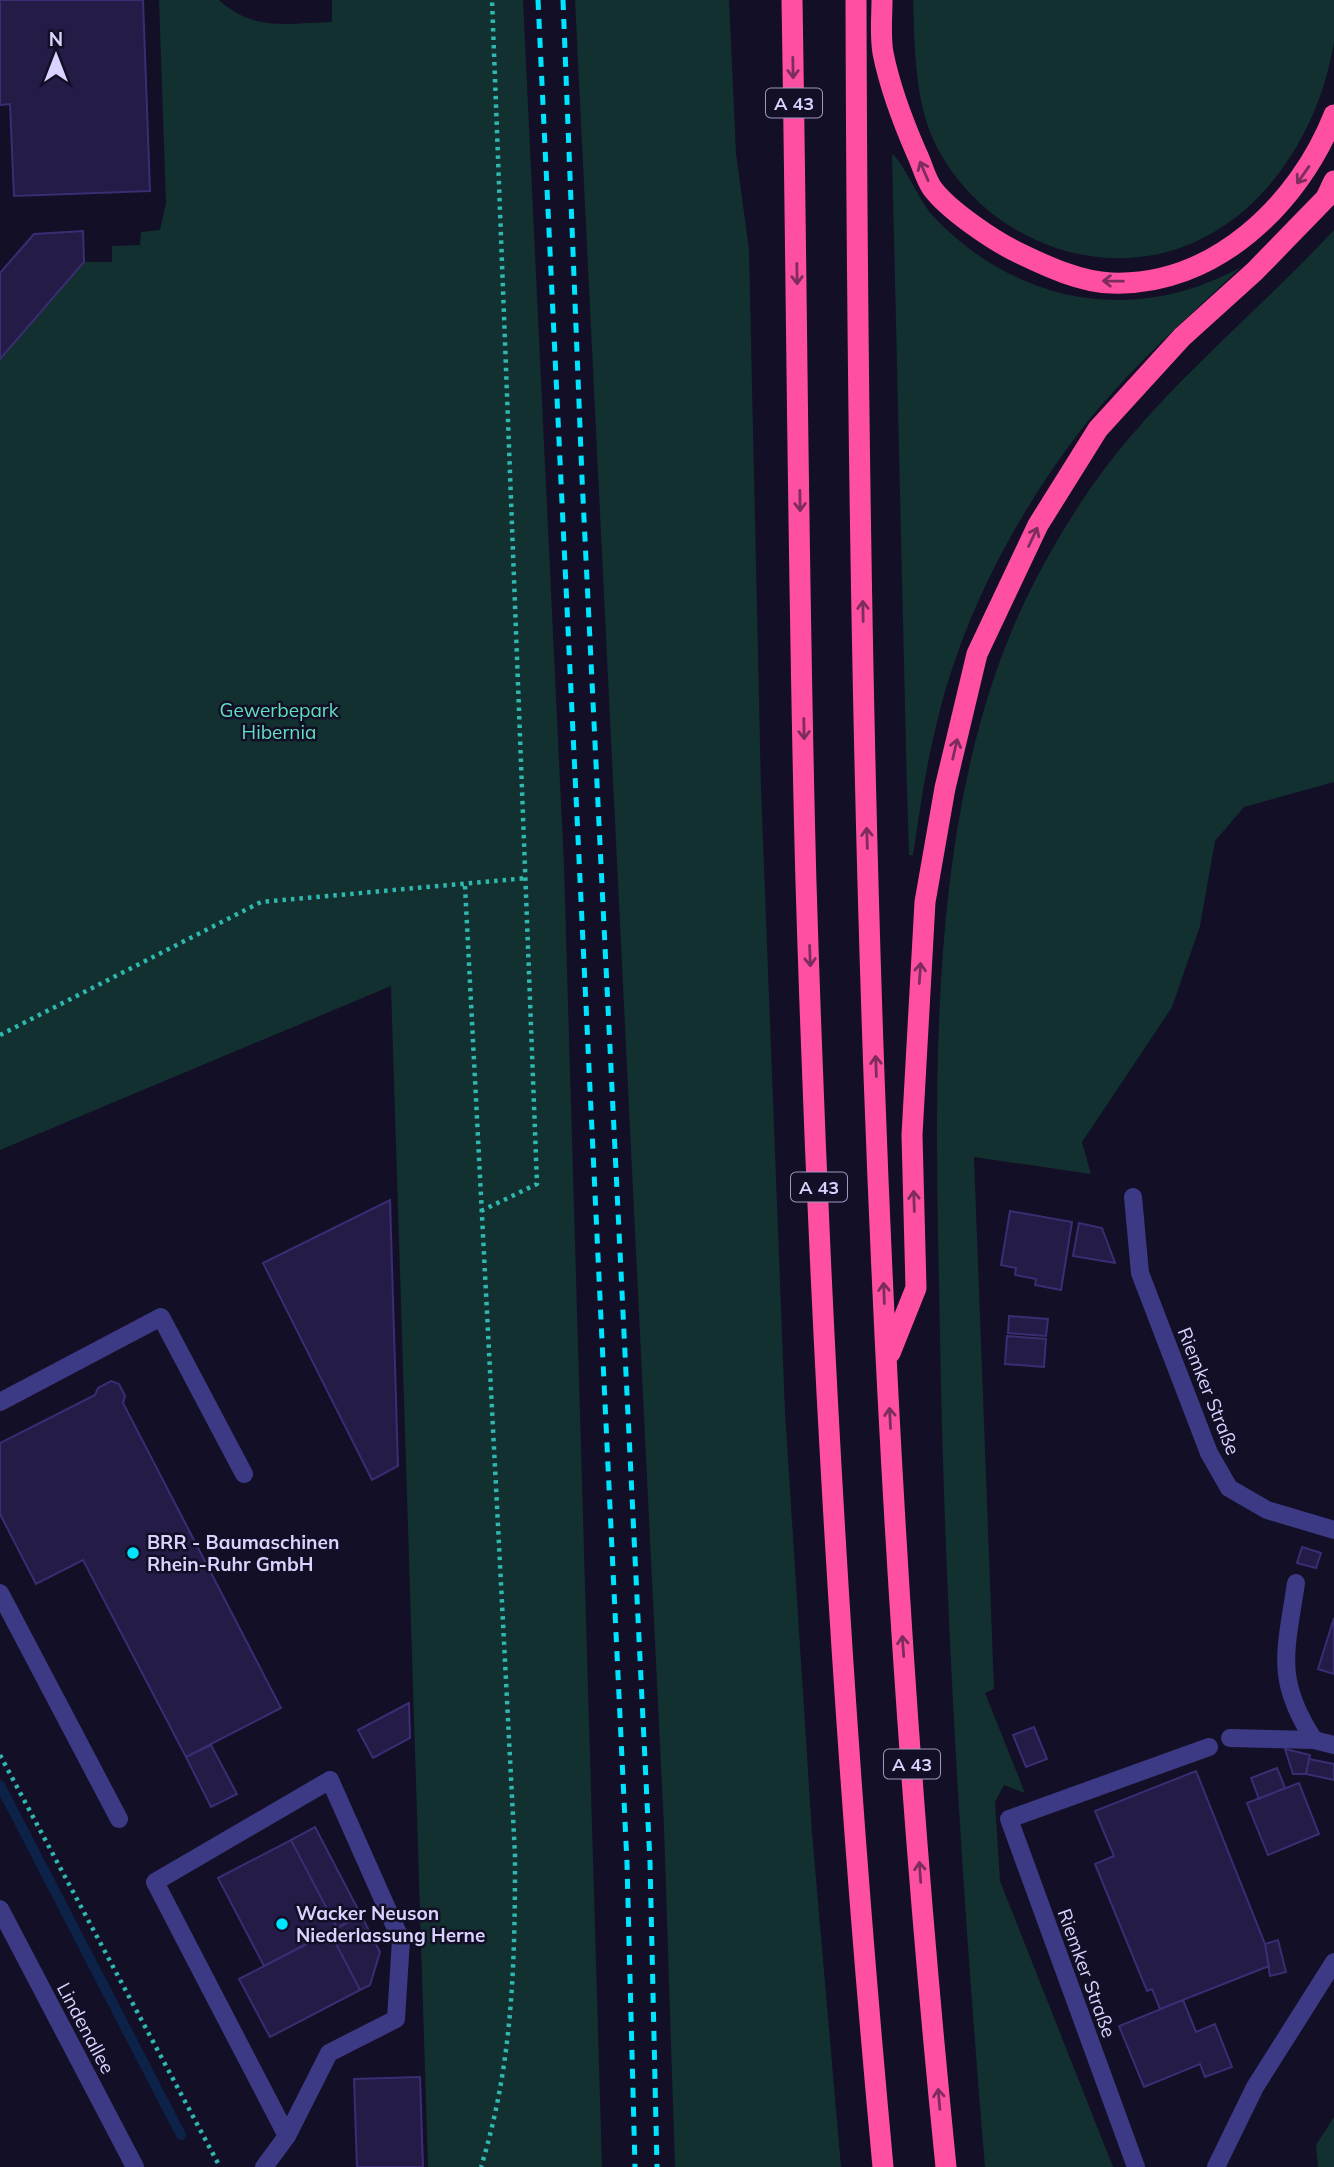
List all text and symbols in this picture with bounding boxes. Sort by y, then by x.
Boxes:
north arrow [21,21,91,91]
text: N [49,27,63,51]
one-way arrow [787,56,800,79]
road number: A 43 [766,88,822,118]
one-way arrow [917,160,930,182]
one-way arrow [1295,165,1310,184]
one-way arrow [790,262,804,285]
one-way arrow [1102,274,1125,288]
one-way arrow [794,490,807,513]
one-way arrow [1027,526,1040,547]
one-way arrow [857,600,870,623]
park label: Gewerbepark Hibernia [220,698,339,744]
one-way arrow [797,717,811,740]
one-way arrow [948,738,962,761]
one-way arrow [861,827,874,850]
one-way arrow [803,945,816,968]
one-way arrow [914,963,927,985]
one-way arrow [869,1054,882,1077]
road number: A 43 [791,1172,847,1202]
one-way arrow [907,1189,920,1212]
one-way arrow [878,1282,891,1305]
street label: Riemker Straße [1173,1324,1245,1458]
one-way arrow [883,1407,896,1430]
place label: BRR - Baumaschinen Rhein-Ruhr GmbH [147,1530,339,1576]
marker: BRR - Baumaschinen Rhein-Ruhr GmbH [125,1545,141,1561]
one-way arrow [896,1635,909,1657]
road number: A 43 [884,1750,940,1778]
one-way arrow [913,1862,926,1884]
place label: Wacker Neuson Niederlassung Herne [296,1901,485,1947]
street label: Riemker Straße [1053,1905,1121,2041]
marker: Wacker Neuson Niederlassung Herne [274,1916,290,1932]
street label: Lindenallee [52,1978,120,2078]
one-way arrow [932,2088,945,2111]

